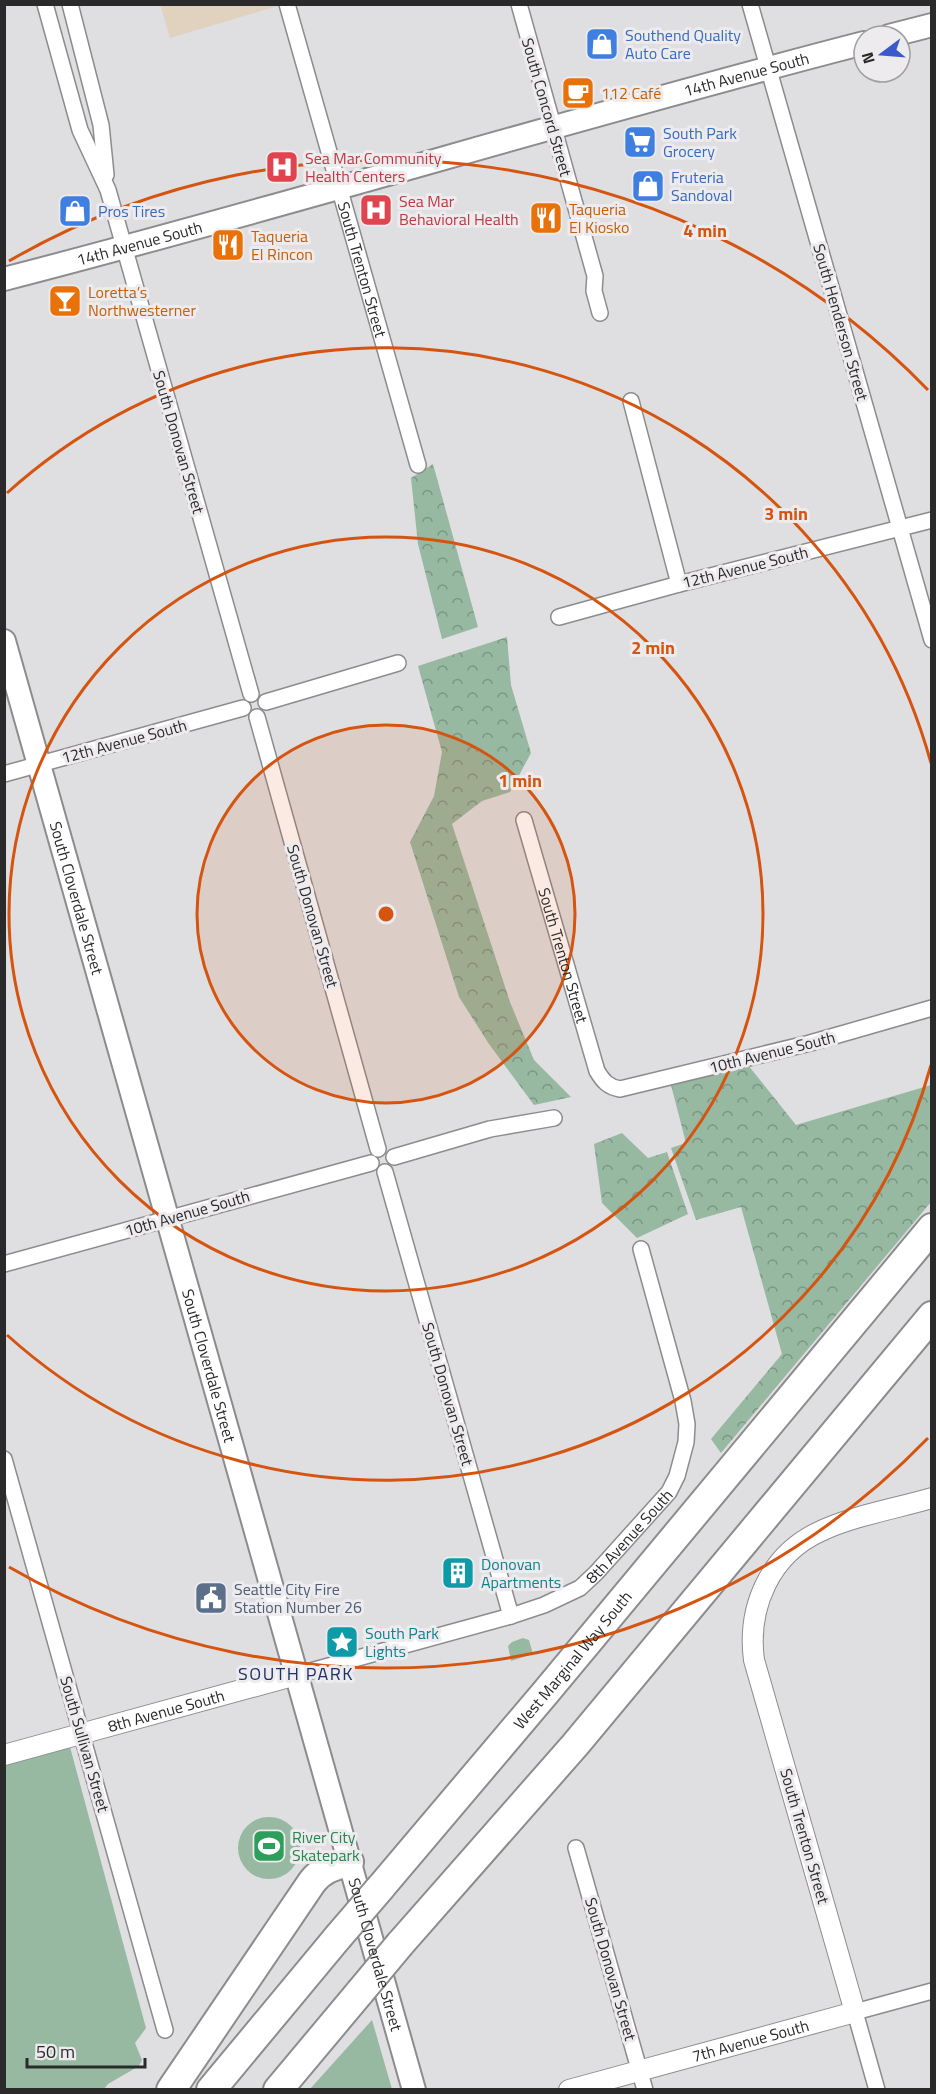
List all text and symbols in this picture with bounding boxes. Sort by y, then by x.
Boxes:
place label: Southend Quality Auto Care [625,23,741,65]
north arrow [852,24,912,84]
shop icon: Southend Quality Auto Care [584,26,620,62]
street label: South Concord Street [516,35,578,179]
street label: 14th Avenue South [681,46,812,103]
text: N [855,49,881,67]
cafe icon: 112 Café [560,75,596,111]
place label: 112 Café [601,81,661,105]
place label: South Park Grocery [663,121,737,163]
supermarket icon: South Park Grocery [622,124,658,160]
place label: Sea Mar Community Health Centers [305,146,442,188]
hospital icon: Sea Mar Community Health Centers [264,149,300,185]
place label: Fruteria Sandoval [671,165,732,207]
shop icon: Fruteria Sandoval [630,168,666,204]
place label: Sea Mar Behavioral Health [399,189,519,231]
hospital icon: Sea Mar Behavioral Health [358,192,394,228]
shop icon: Pros Tires [57,193,93,229]
place label: Taqueria El Kiosko [569,197,629,239]
place label: Pros Tires [98,199,165,223]
street label: South Trenton Street [332,199,393,340]
restaurant icon: Taqueria El Kiosko [528,200,564,236]
street label: 14th Avenue South [74,215,205,272]
text: 4 min [683,217,727,244]
place label: Taqueria El Rincon [251,224,313,266]
restaurant icon: Taqueria El Rincon [210,227,246,263]
street label: South Henderson Street [807,241,875,404]
place label: Loretta’s Northwesterner [88,280,196,322]
bar icon: Loretta’s Northwesterner [47,283,83,319]
street label: South Donovan Street [147,368,211,517]
text: 3 min [764,500,808,527]
street label: 12th Avenue South [679,540,811,594]
text: 2 min [631,634,675,661]
street label: 12th Avenue South [59,713,189,769]
text: 1 min [498,767,542,794]
street label: South Cloverdale Street [44,819,110,978]
street label: South Donovan Street [281,842,345,991]
street label: South Trenton Street [532,885,595,1026]
centre of rings [376,904,396,924]
street label: 10th Avenue South [706,1025,838,1079]
street label: 10th Avenue South [122,1184,252,1242]
street label: South Cloverdale Street [176,1286,242,1445]
street label: South Donovan Street [416,1320,480,1469]
street label: 8th Avenue South [580,1484,678,1589]
place label: Donovan Apartments [481,1552,561,1594]
building icon: Donovan Apartments [440,1555,476,1591]
place label: Seattle City Fire Station Number 26 [234,1577,362,1619]
public building icon: Seattle City Fire Station Number 26 [193,1580,229,1616]
street label: West Marginal Way South [507,1585,637,1734]
place label: South Park Lights [365,1621,439,1663]
place icon: South Park Lights [324,1624,360,1660]
district label: SOUTH PARK [238,1660,354,1687]
street label: South Sullivan Street [54,1673,116,1815]
street label: 8th Avenue South [105,1683,227,1738]
street label: South Trenton Street [774,1765,836,1907]
place label: River City Skatepark [292,1825,360,1867]
sports icon: River City Skatepark [251,1828,287,1864]
street label: South Cloverdale Street [343,1875,409,2034]
street label: South Donovan Street [579,1895,643,2044]
street label: 7th Avenue South [689,2013,812,2068]
scale bar [27,2031,146,2069]
text: 50 m [36,2038,75,2065]

